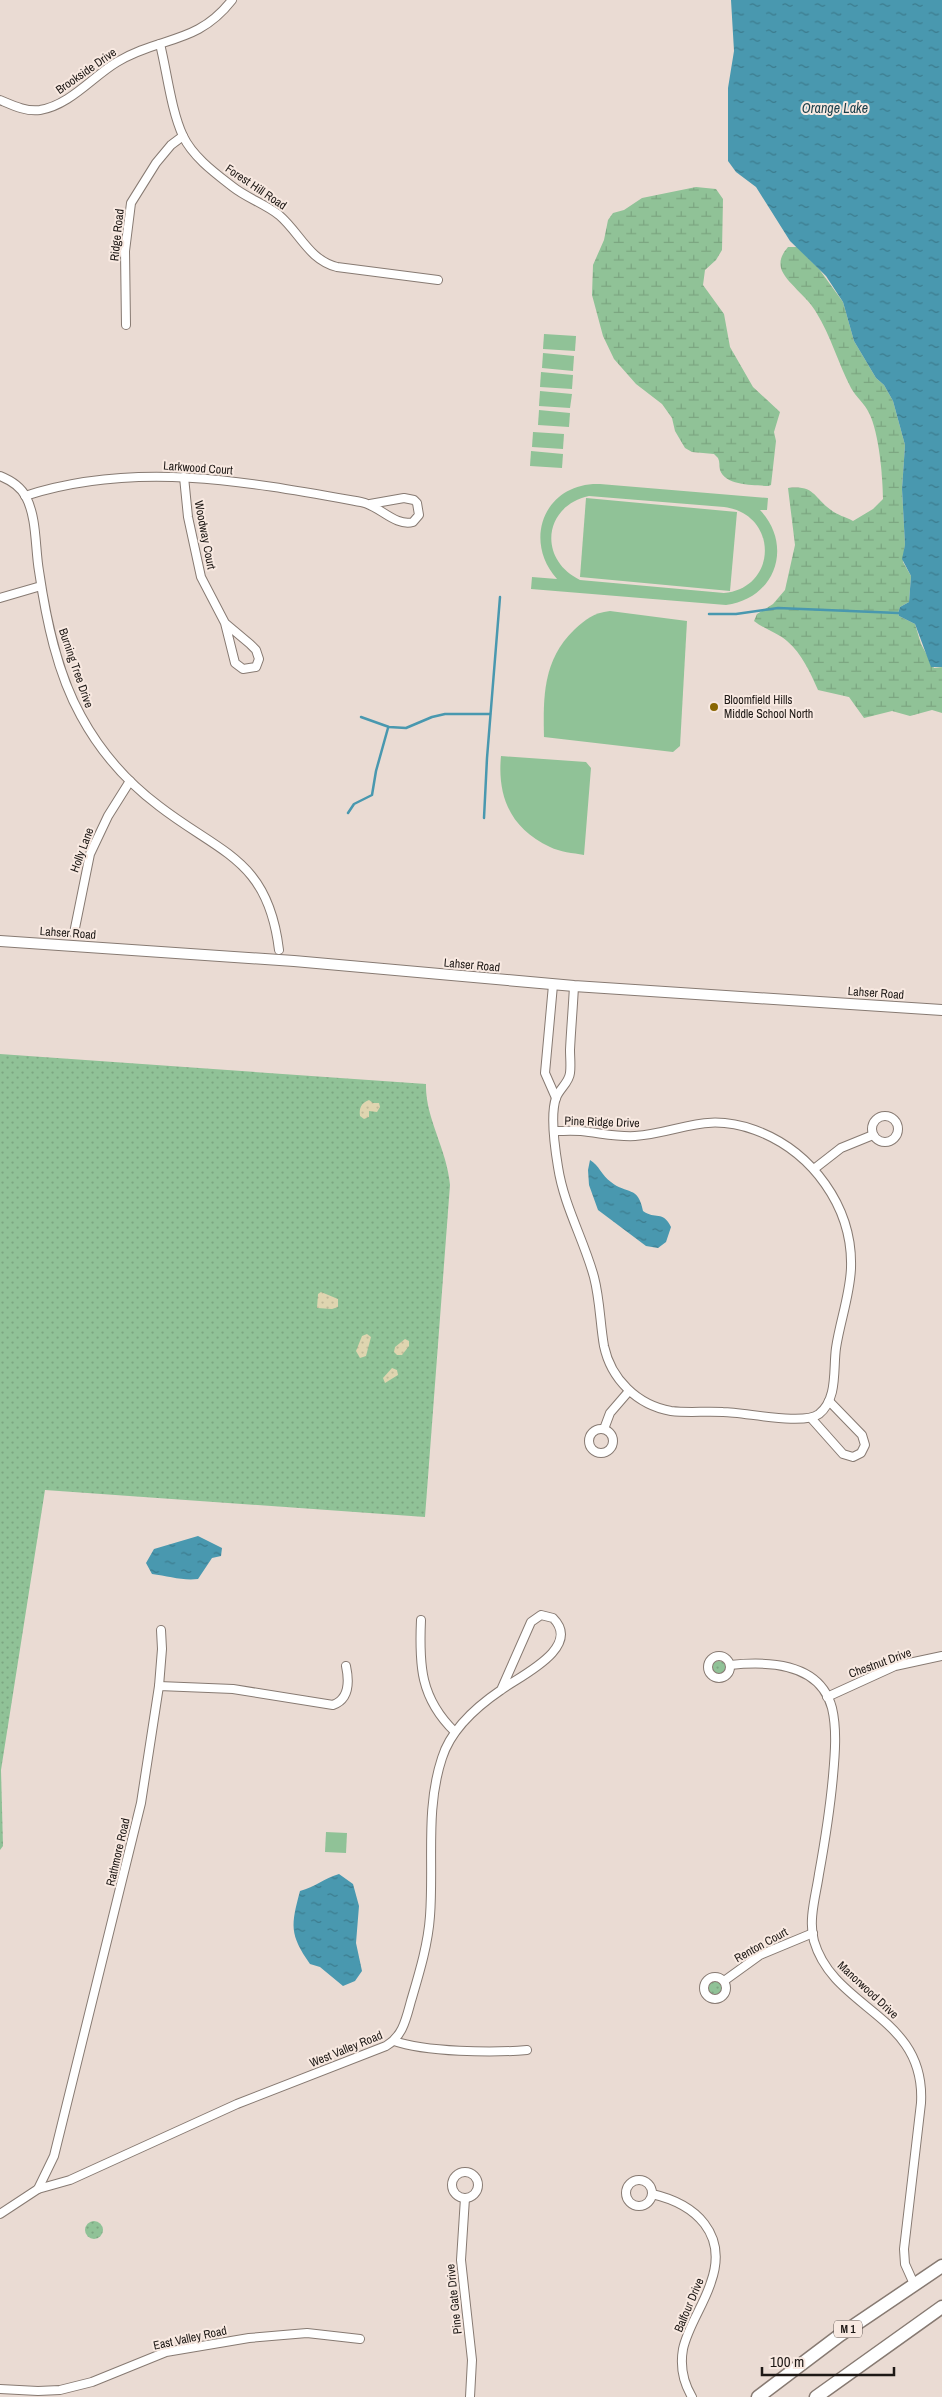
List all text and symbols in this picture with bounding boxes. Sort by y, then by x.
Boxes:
street label: Brookside Drive [53,44,119,98]
water label: Orange Lake [802,99,868,117]
street label: Forest Hill Road [222,161,290,213]
street label: Ridge Road [106,208,128,262]
street label: Larkwood Court [163,458,233,478]
street label: Woodway Court [190,499,220,571]
street label: Burning Tree Drive [55,626,97,710]
place label: Bloomfield Hills Middle School North [724,692,813,722]
marker: Bloomfield Hills Middle School North [708,701,720,713]
street label: Holly Lane [67,825,97,875]
street label: Lahser Road [39,923,97,943]
street label: Lahser Road [443,955,501,975]
street label: Lahser Road [847,983,905,1003]
street label: Pine Ridge Drive [564,1113,640,1131]
street label: Chestnut Drive [846,1644,914,1682]
street label: Rathmore Road [102,1816,134,1888]
street label: Renton Court [732,1924,791,1966]
street label: Manorwood Drive [834,1958,902,2022]
street label: West Valley Road [307,2027,385,2071]
street label: Pine Gate Drive [442,2263,466,2335]
street label: Balfour Drive [670,2275,708,2335]
road number: M 1 [834,2320,862,2338]
street label: East Valley Road [152,2322,228,2354]
scale bar [762,2344,894,2376]
text: 100 m [770,2351,804,2372]

